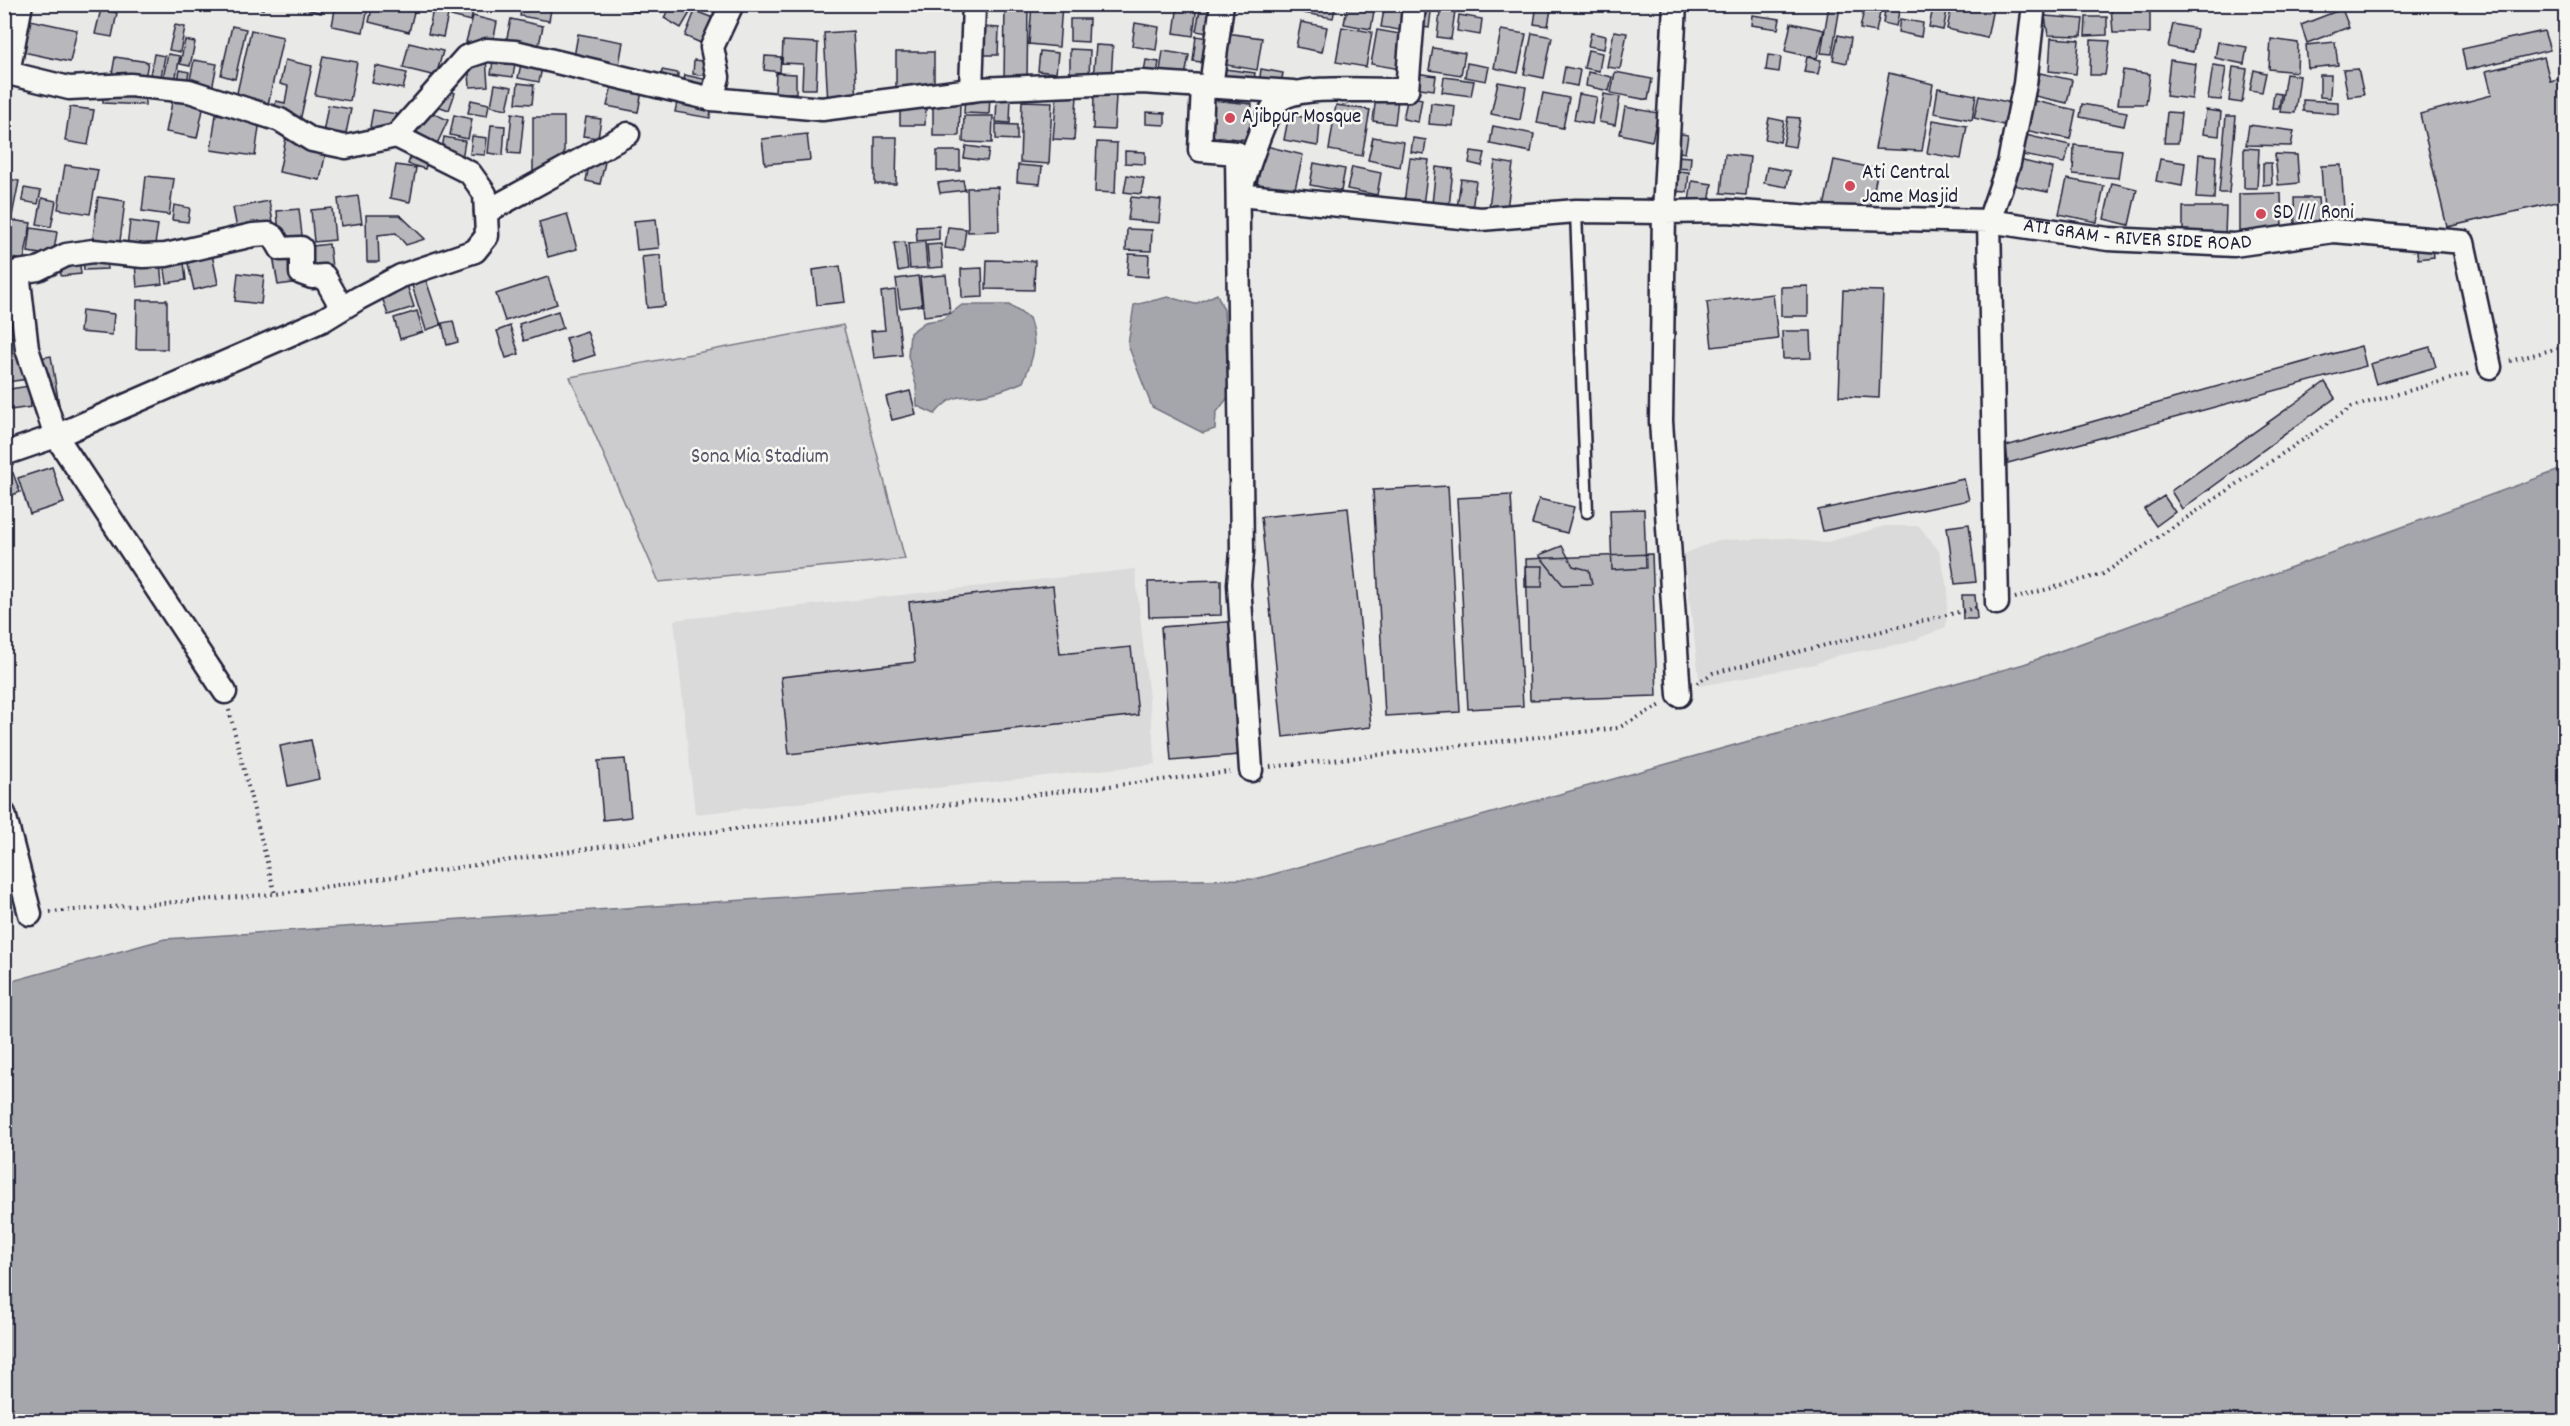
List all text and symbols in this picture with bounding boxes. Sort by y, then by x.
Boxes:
place label: Ajibpur Mosque [1242,103,1361,133]
marker: Ajibpur Mosque [1223,111,1237,125]
place label: Ati Central Jame Masjid [1862,159,1958,213]
marker: Ati Central Jame Masjid [1843,179,1857,193]
place label: SD /// Roni [2273,199,2354,229]
marker: SD /// Roni [2254,207,2268,221]
street label: ATI GRAM - RIVER SIDE ROAD [2021,211,2254,260]
park label: Sona Mia Stadium [691,443,829,473]

